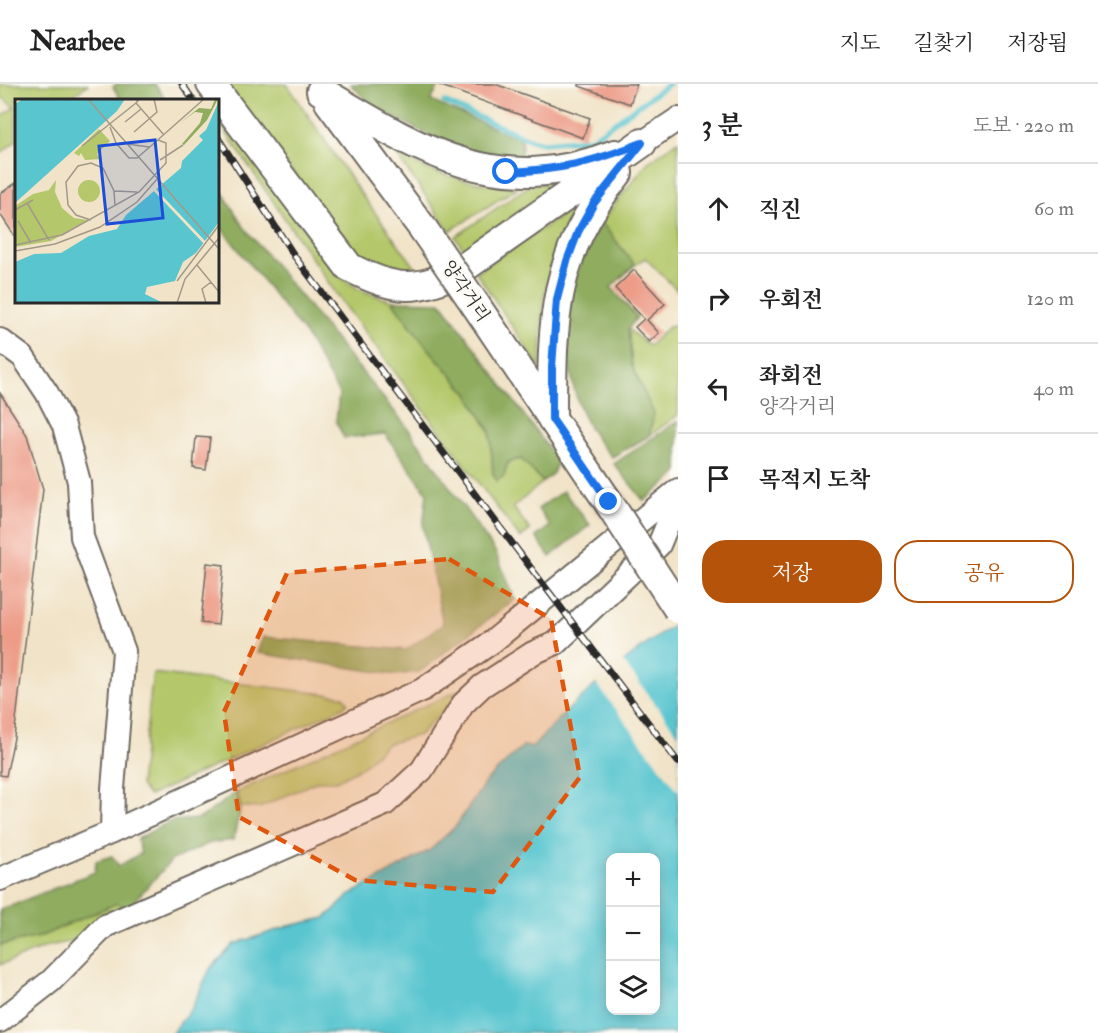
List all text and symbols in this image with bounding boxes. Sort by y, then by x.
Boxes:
text: Nearbee [30,24,125,59]
text: 지도 [840,30,880,57]
text: 길찾기 [913,30,974,57]
text: 저장됨 [1007,30,1068,57]
inset map [15,99,219,303]
text: 3 분 [702,110,743,142]
text: 도보 · 220 m [973,113,1074,138]
route start [492,158,518,184]
icon: ahead [702,192,735,225]
text: 직진 [759,196,802,224]
text: 60 m [1034,196,1074,221]
street label: 양각거리 [437,256,495,327]
icon: right [702,282,735,315]
text: 우회전 [759,286,823,314]
text: 120 m [1027,286,1074,311]
text: 좌회전 [759,362,823,390]
icon: left [702,372,735,405]
text: 40 m [1033,376,1074,401]
text: 양각거리 [759,394,836,419]
icon: arrive [702,462,735,495]
text: 목적지 도착 [759,466,870,494]
route end [595,488,621,514]
button: 저장 [702,540,882,603]
button: 공유 [894,540,1074,603]
map controls [606,853,660,1015]
button: + [606,853,660,907]
button: − [606,907,660,961]
button: layers [606,961,660,1015]

